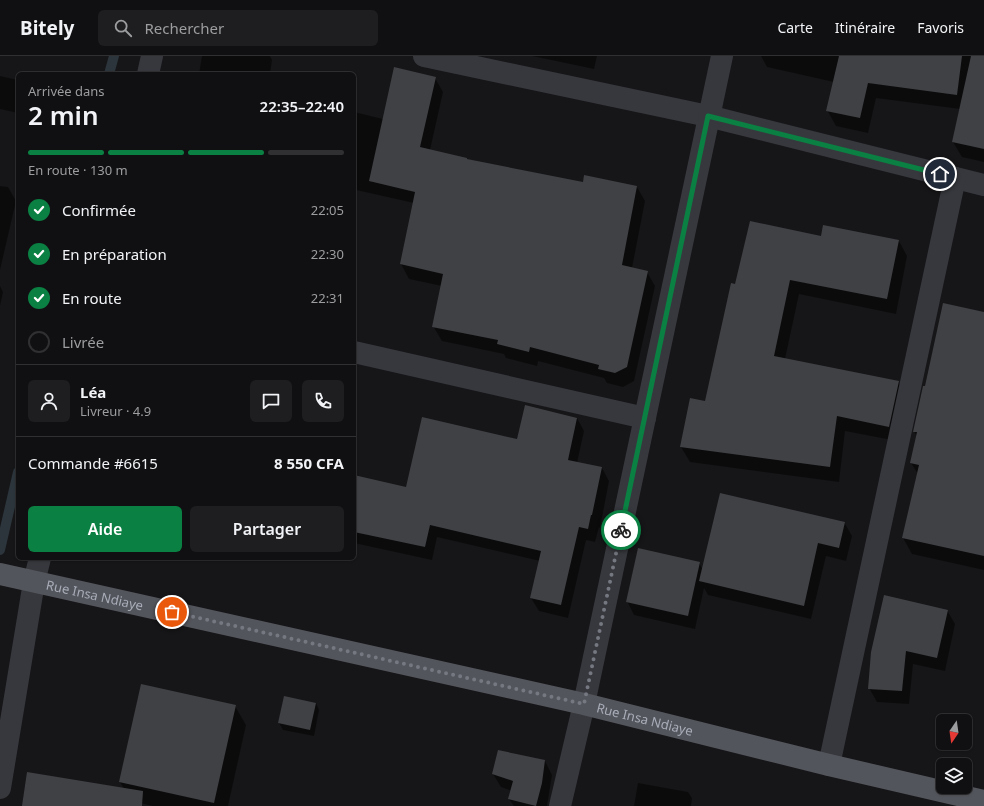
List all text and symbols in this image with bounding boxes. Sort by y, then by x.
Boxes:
search box [98,10,378,46]
text: Bitely [20,15,74,41]
icon: search [112,17,134,39]
text: Rechercher [144,18,224,38]
text: Carte [777,18,813,37]
text: Itinéraire [835,18,895,37]
text: Favoris [917,18,964,37]
text: Arrivée dans [28,82,105,100]
text: 22:35–22:40 [260,96,344,116]
text: 2 min [28,97,99,133]
pin [923,157,957,191]
text: En route · 130 m [28,161,128,179]
icon: home [929,163,951,185]
icon: check [28,199,50,221]
text: Confirmée [62,200,136,220]
text: 22:05 [311,201,344,219]
icon: check [28,243,50,265]
text: En préparation [62,244,167,264]
text: 22:30 [311,245,344,263]
icon: check [28,287,50,309]
text: En route [62,288,122,308]
text: 22:31 [311,289,344,307]
text: Livrée [62,332,104,352]
button: person [28,380,70,422]
button: chat [250,380,292,422]
button: phone [302,380,344,422]
text: Léa [80,382,106,402]
text: Livreur · 4.9 [80,402,151,420]
text: Commande #6615 [28,453,158,473]
text: 8 550 CFA [274,453,344,473]
button: Aide [28,506,182,552]
button: Partager [190,506,344,552]
courier [601,510,641,550]
icon: bike [610,519,632,541]
street label: Rue Insa Ndiaye [45,576,145,615]
pin [155,595,189,629]
icon: bag [161,601,183,623]
street label: Rue Insa Ndiaye [595,698,695,740]
north arrow [936,714,972,750]
map controls [936,714,972,794]
button: layers [936,758,972,794]

